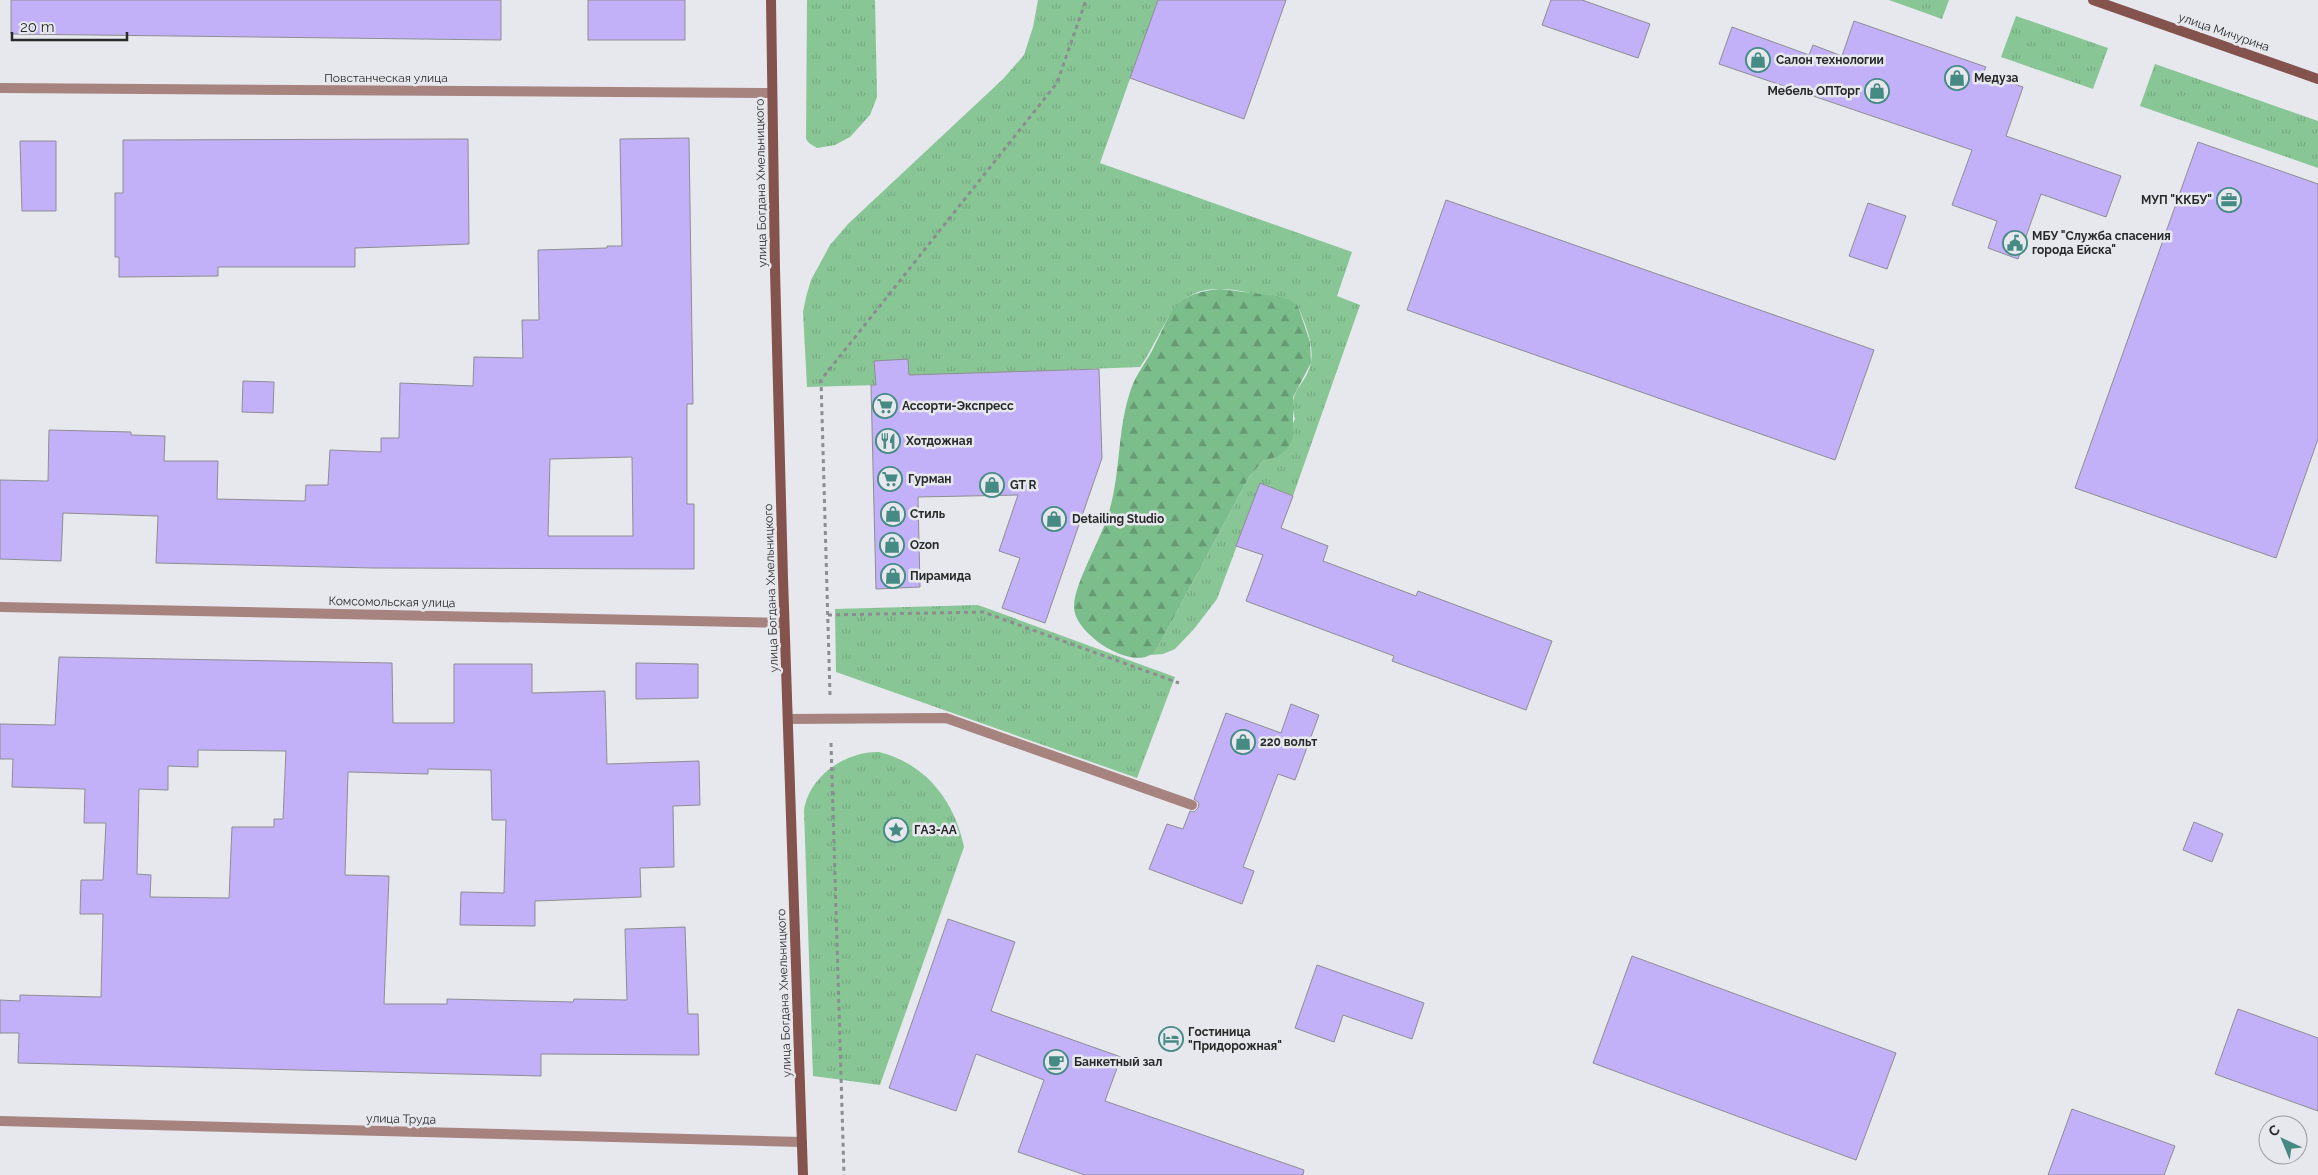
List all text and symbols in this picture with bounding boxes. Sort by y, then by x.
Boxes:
scale bar [12,10,128,42]
street label: улица Мичурина [2177,10,2271,54]
text: 20 m [20,18,55,36]
shop icon: Салон технологии [1745,47,1771,73]
place label: Салон технологии [1776,53,1884,67]
shop icon: Медуза [1944,65,1970,91]
street label: Повстанческая улица [324,71,448,85]
place label: Медуза [1974,71,2019,85]
shop icon: Мебель ОПТорг [1864,78,1890,104]
place label: Мебель ОПТорг [1767,84,1860,98]
street label: улица Богдана Хмельницкого [753,99,769,267]
office icon: МУП "ККБУ" [2216,187,2242,213]
place label: МУП "ККБУ" [2141,193,2212,207]
place label: МБУ "Служба спасения города Ейска" [2032,229,2171,257]
public building icon: МБУ "Служба спасения города Ейска" [2002,230,2028,256]
supermarket icon: Ассорти-Экспресс [872,393,898,419]
place label: Ассорти-Экспресс [902,399,1014,413]
restaurant icon: Хотдожная [875,428,901,454]
place label: Хотдожная [905,434,972,448]
supermarket icon: Гурман [877,466,903,492]
place label: Гурман [908,472,952,486]
shop icon: GT R [979,472,1005,498]
place label: GT R [1010,478,1037,492]
shop icon: Стиль [880,501,906,527]
street label: улица Богдана Хмельницкого [761,503,781,673]
shop icon: Detailing Studio [1041,506,1067,532]
place label: Стиль [910,507,946,521]
place label: Detailing Studio [1072,512,1164,526]
shop icon: Ozon [879,532,905,558]
place label: Ozon [910,538,939,552]
shop icon: Пирамида [880,563,906,589]
place label: Пирамида [910,569,971,583]
street label: Комсомольская улица [328,594,456,610]
shop icon: 220 вольт [1230,729,1256,755]
place label: 220 вольт [1260,735,1317,749]
place icon: ГАЗ-АА [883,817,909,843]
place label: ГАЗ-АА [914,823,958,837]
street label: улица Богдана Хмельницкого [774,908,794,1078]
place label: Гостиница "Придорожная" [1188,1025,1282,1053]
hotel icon: Гостиница "Придорожная" [1158,1026,1184,1052]
cafe icon: Банкетный зал [1043,1049,1069,1075]
place label: Банкетный зал [1074,1055,1162,1069]
street label: улица Труда [366,1111,436,1127]
north arrow [2258,1115,2308,1165]
text: С [2265,1121,2283,1140]

